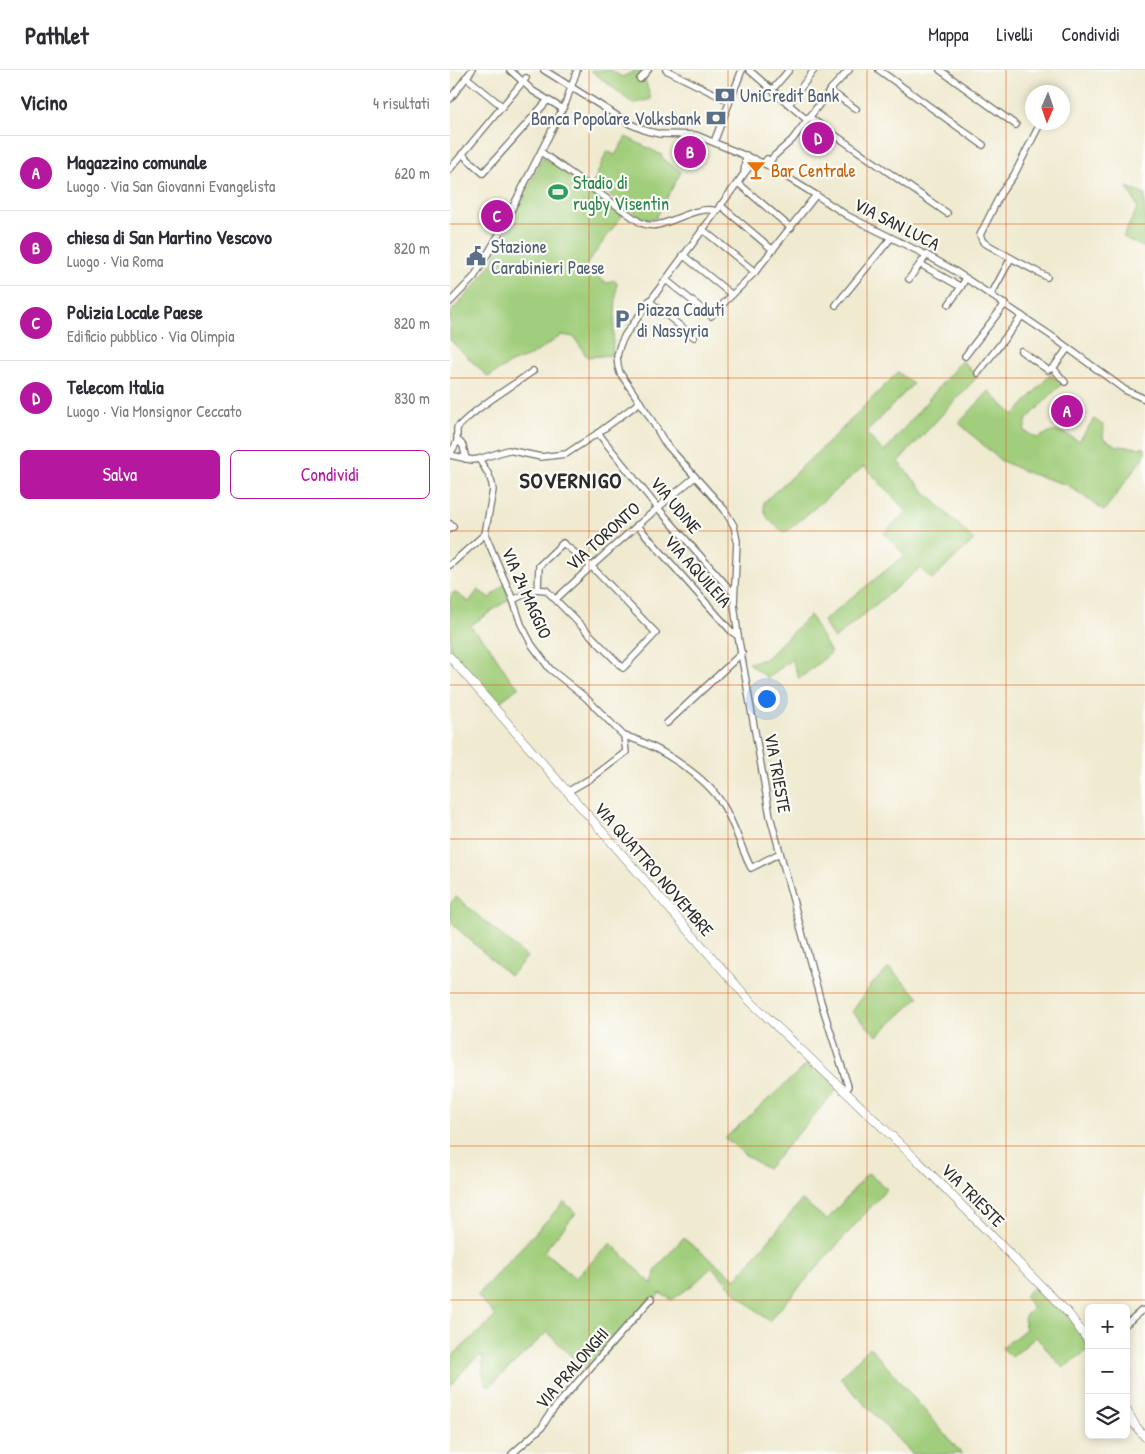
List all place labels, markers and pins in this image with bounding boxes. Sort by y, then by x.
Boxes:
place label: UniCredit Bank [740,83,840,108]
bank icon: UniCredit Bank [714,84,736,106]
place label: Banca Popolare Volksbank [531,106,702,131]
bank icon: Banca Popolare Volksbank [705,107,727,129]
pin: D [802,119,834,157]
pin: B [674,133,706,171]
place label: Bar Centrale [771,158,856,183]
bar icon: Bar Centrale [745,159,767,181]
place label: Stadio di rugby Visentin [573,170,669,216]
sports icon: Stadio di rugby Visentin [547,181,569,203]
pin: C [481,197,513,235]
place label: Stazione Carabinieri Paese [491,234,605,280]
public building icon: Stazione Carabinieri Paese [465,245,487,267]
place label: Piazza Caduti di Nassyria [637,297,725,343]
parking icon: Piazza Caduti di Nassyria [611,308,633,330]
pin: A [1051,392,1083,430]

